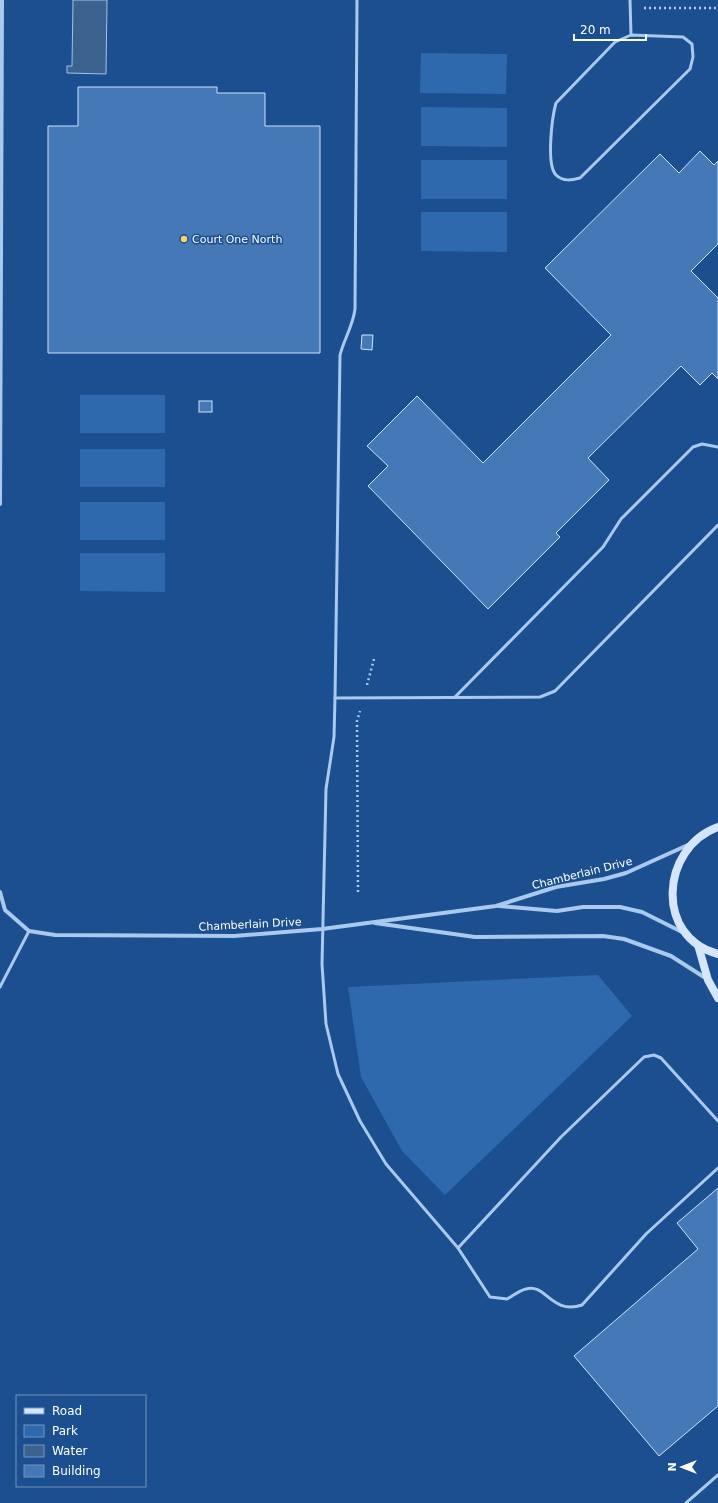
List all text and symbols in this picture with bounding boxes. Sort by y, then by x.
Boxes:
scale bar [574,16,646,42]
text: 20 m [580,23,611,37]
place label: Court One North [192,233,282,246]
marker: Court One North [179,234,189,244]
street label: Chamberlain Drive [531,855,634,892]
street label: Chamberlain Drive [198,915,302,934]
legend [16,1395,146,1487]
text: Road [52,1404,82,1418]
text: Park [52,1424,78,1438]
text: Water [52,1444,88,1458]
north arrow [662,1447,702,1487]
text: N [666,1462,679,1472]
text: Building [52,1464,101,1478]

